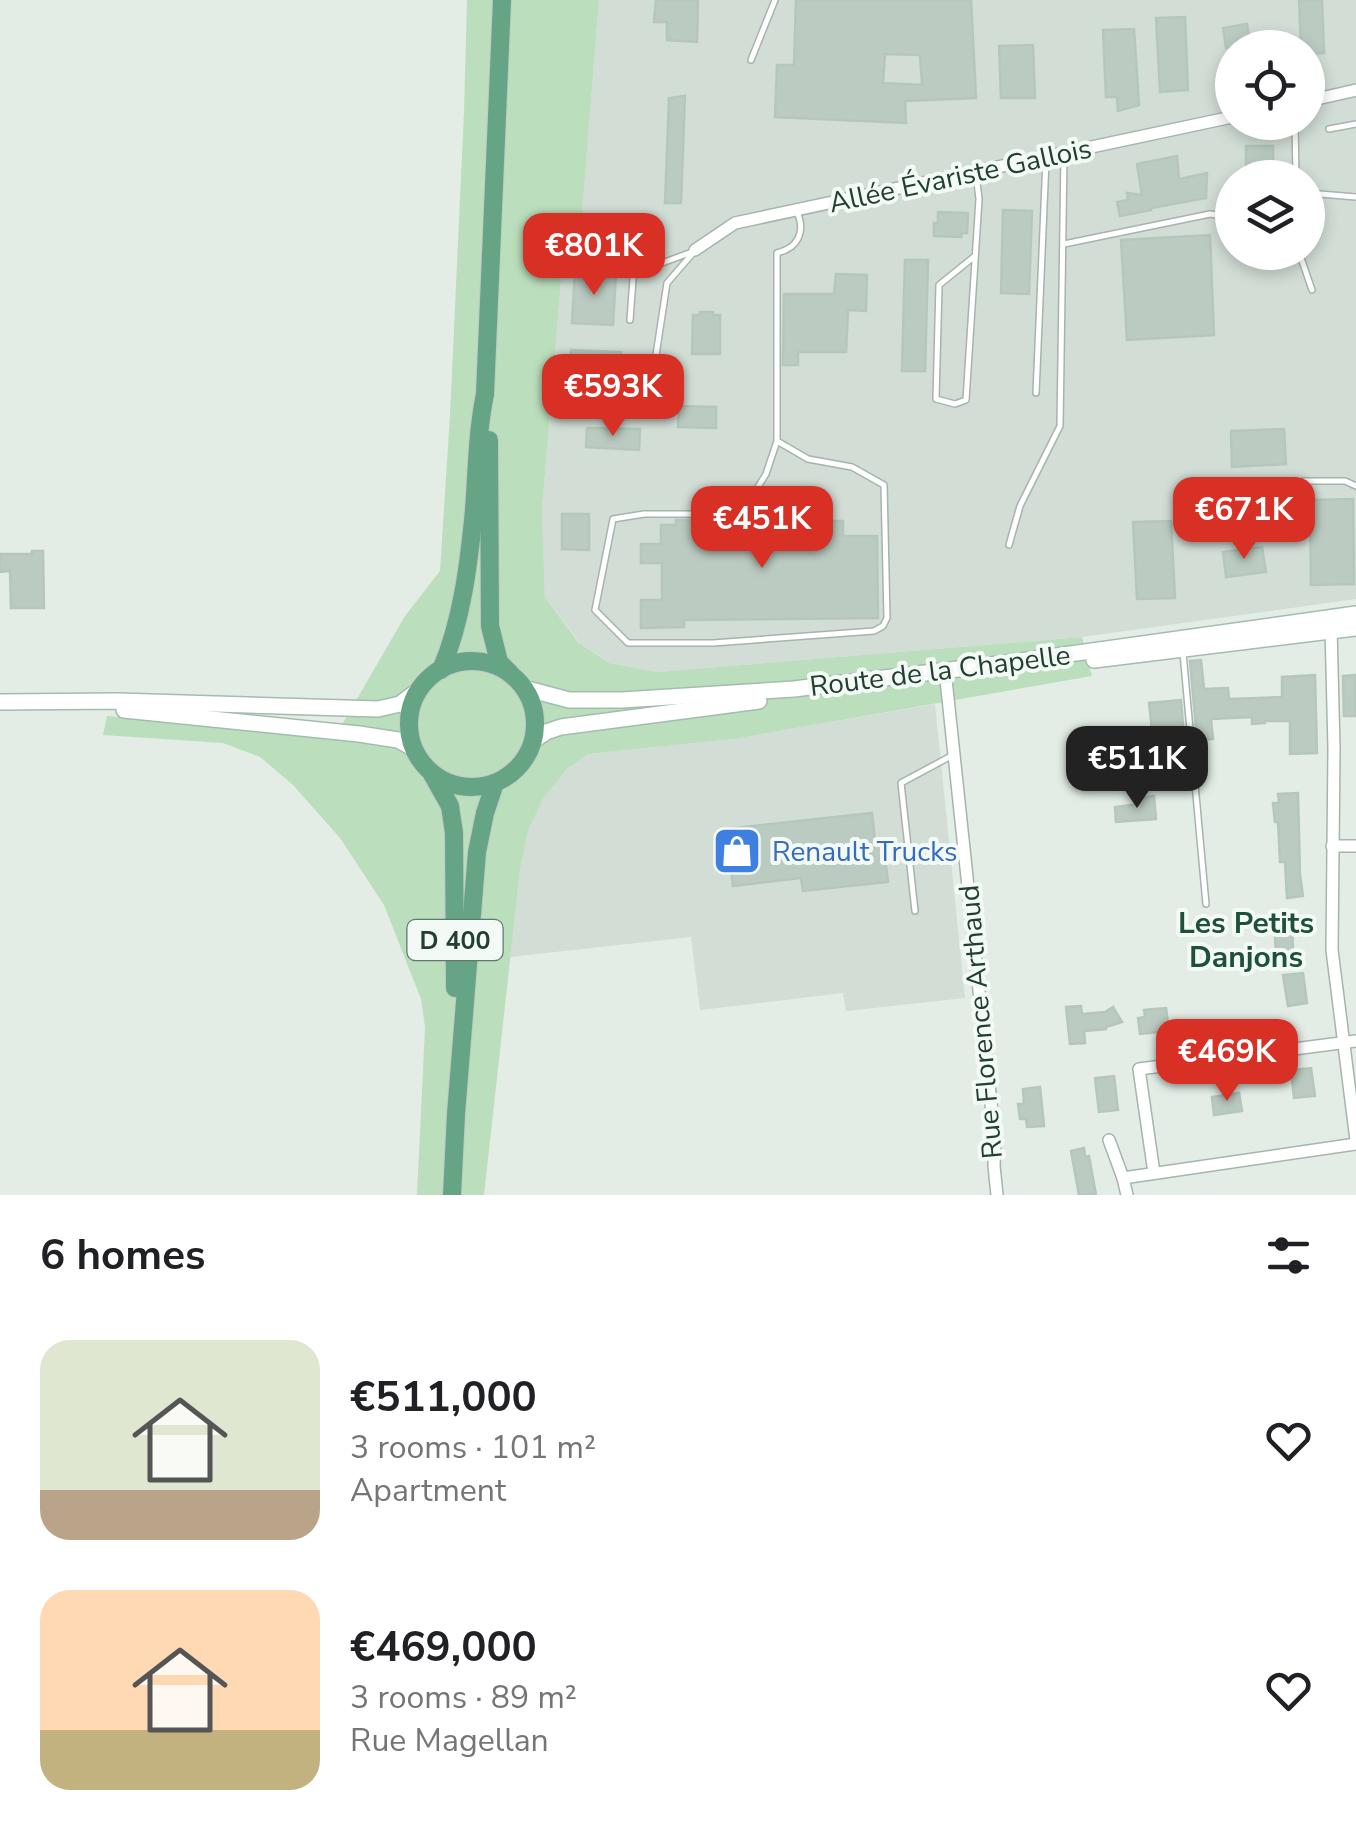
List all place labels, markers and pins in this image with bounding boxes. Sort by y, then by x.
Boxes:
pin: €801K [524,213,664,298]
pin: €593K [543,354,683,439]
pin: €671K [1174,477,1314,562]
pin: €451K [692,486,832,571]
pin: €511K [1067,726,1207,811]
shop icon: Renault Trucks [711,825,763,877]
place label: Renault Trucks [772,833,957,871]
pin: €469K [1157,1019,1297,1104]

